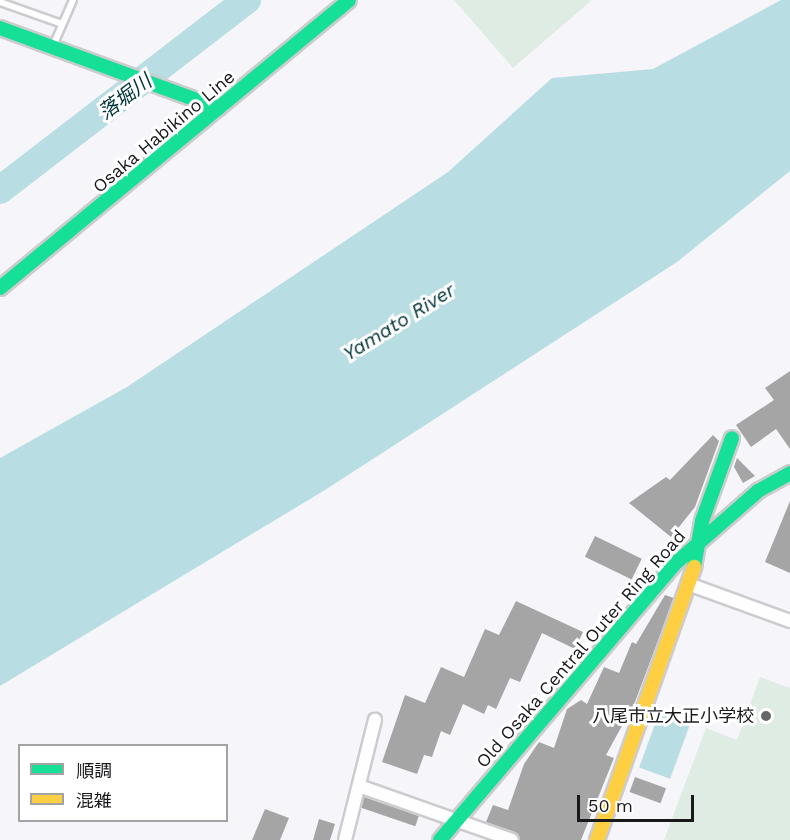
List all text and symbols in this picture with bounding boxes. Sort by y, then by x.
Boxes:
street label: Osaka Habikino Line [88,66,240,198]
water label: 落堀川 [94,69,156,125]
water label: Yamato River [339,278,459,366]
street label: Old Osaka Central Outer Ring Road [471,525,691,773]
place label: 八尾市立大正小学校 [592,705,754,727]
marker: 八尾市立大正小学校 [759,709,773,723]
legend [18,744,228,822]
text: 順調 [76,760,112,781]
scale bar [580,783,697,821]
text: 混雑 [76,790,112,811]
text: 50 m [588,795,633,816]

